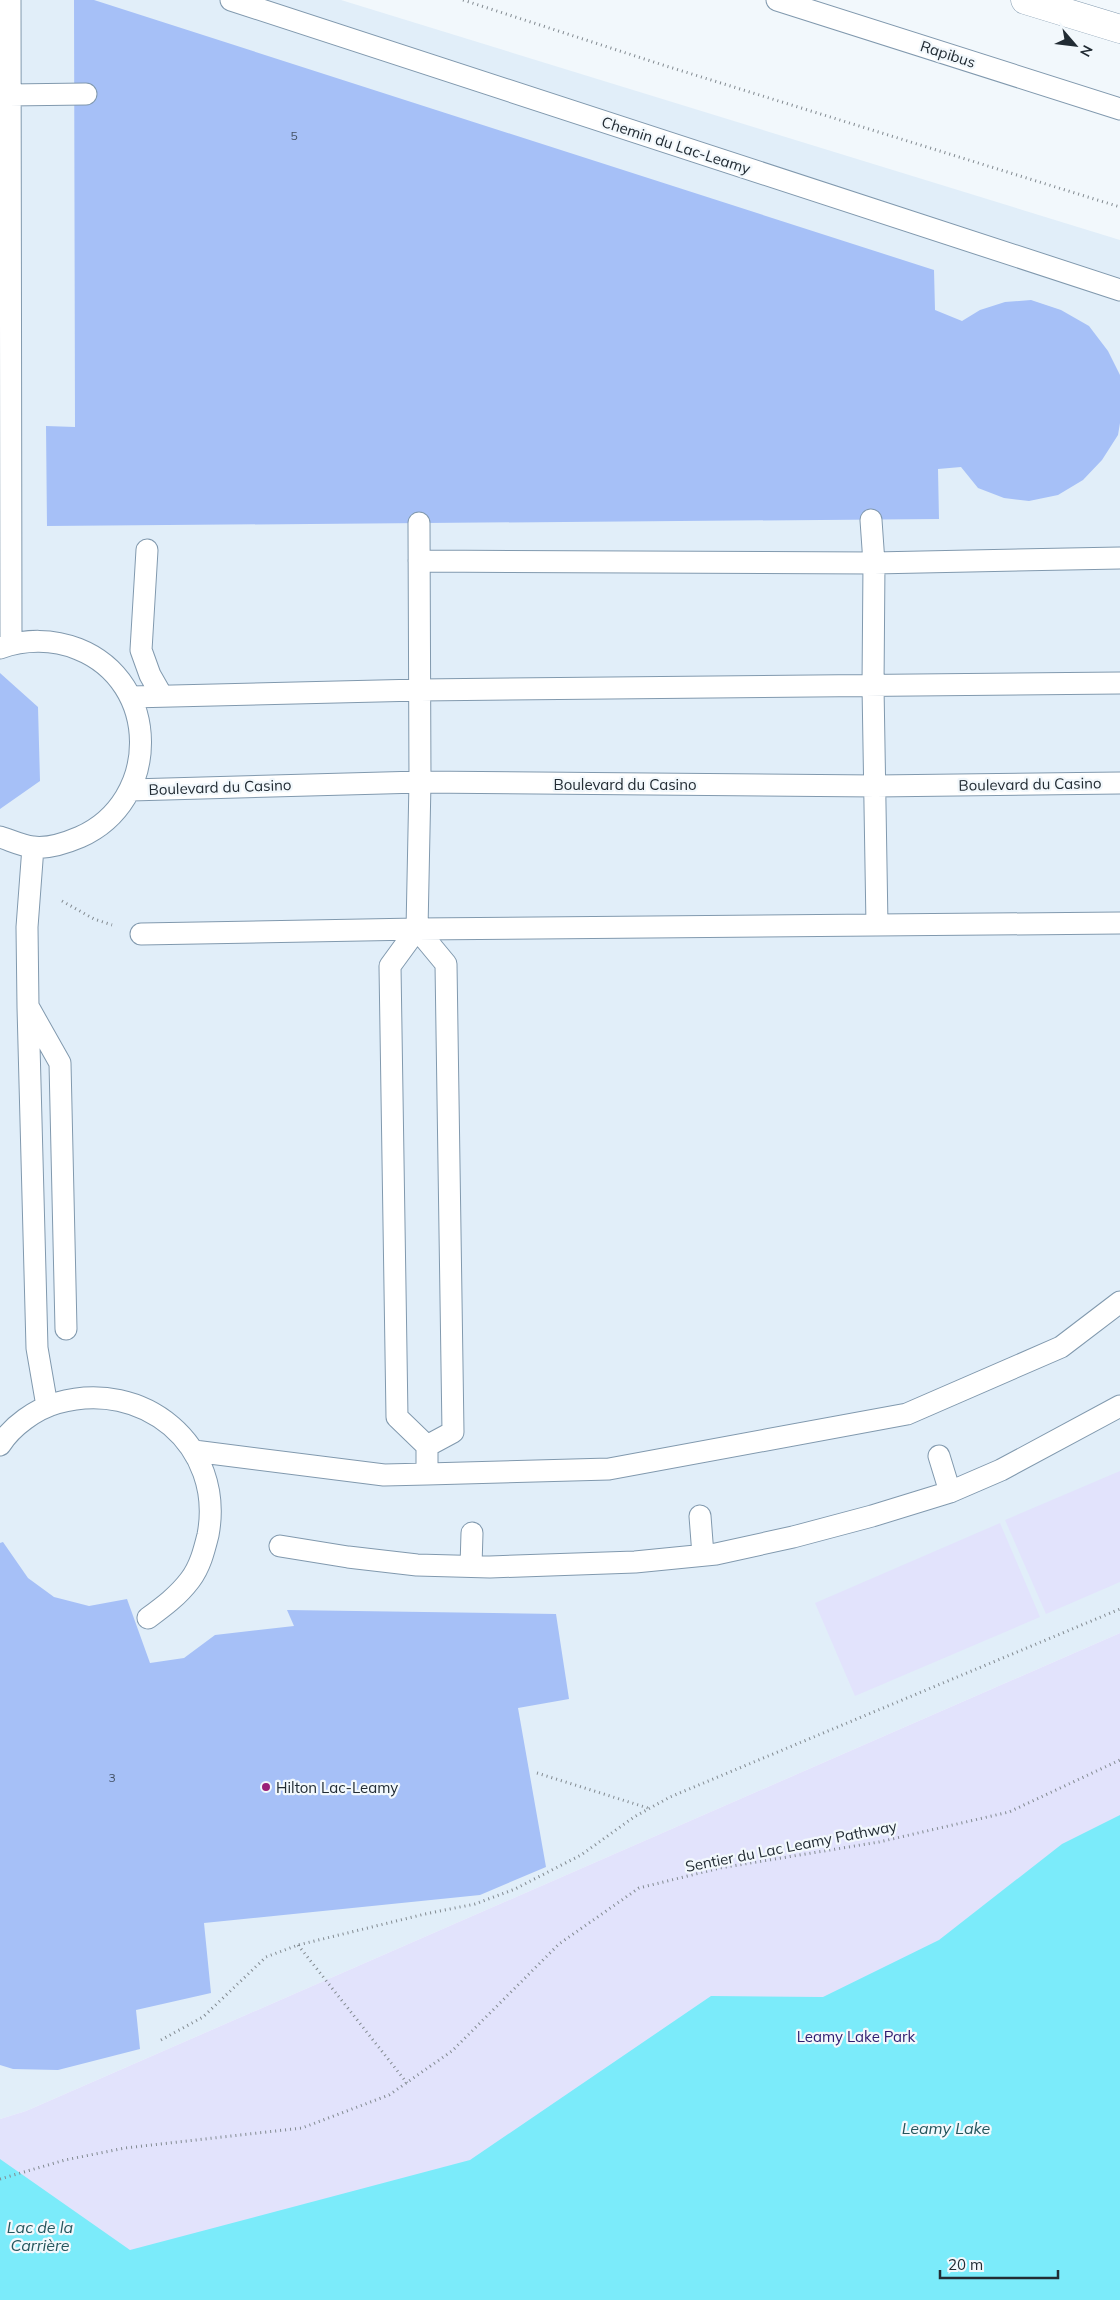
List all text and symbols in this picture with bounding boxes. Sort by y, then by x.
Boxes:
north arrow [1050,20,1100,70]
street label: Rapibus [918,36,978,72]
text: N [1076,42,1097,60]
street label: Chemin du Lac-Leamy [599,112,753,178]
house number: 5 [290,128,298,143]
street label: Boulevard du Casino [958,773,1102,795]
street label: Boulevard du Casino [148,775,292,799]
street label: Boulevard du Casino [553,775,697,794]
house number: 3 [108,1770,116,1785]
place label: Hilton Lac-Leamy [276,1778,398,1797]
marker: Hilton Lac-Leamy [260,1781,272,1793]
street label: Sentier du Lac Leamy Pathway [684,1816,898,1876]
park label: Leamy Lake Park [797,2027,916,2046]
water label: Leamy Lake [902,2118,991,2138]
water label: Lac de la Carrière [7,2217,74,2255]
scale bar [940,2248,1058,2280]
text: 20 m [948,2255,983,2274]

